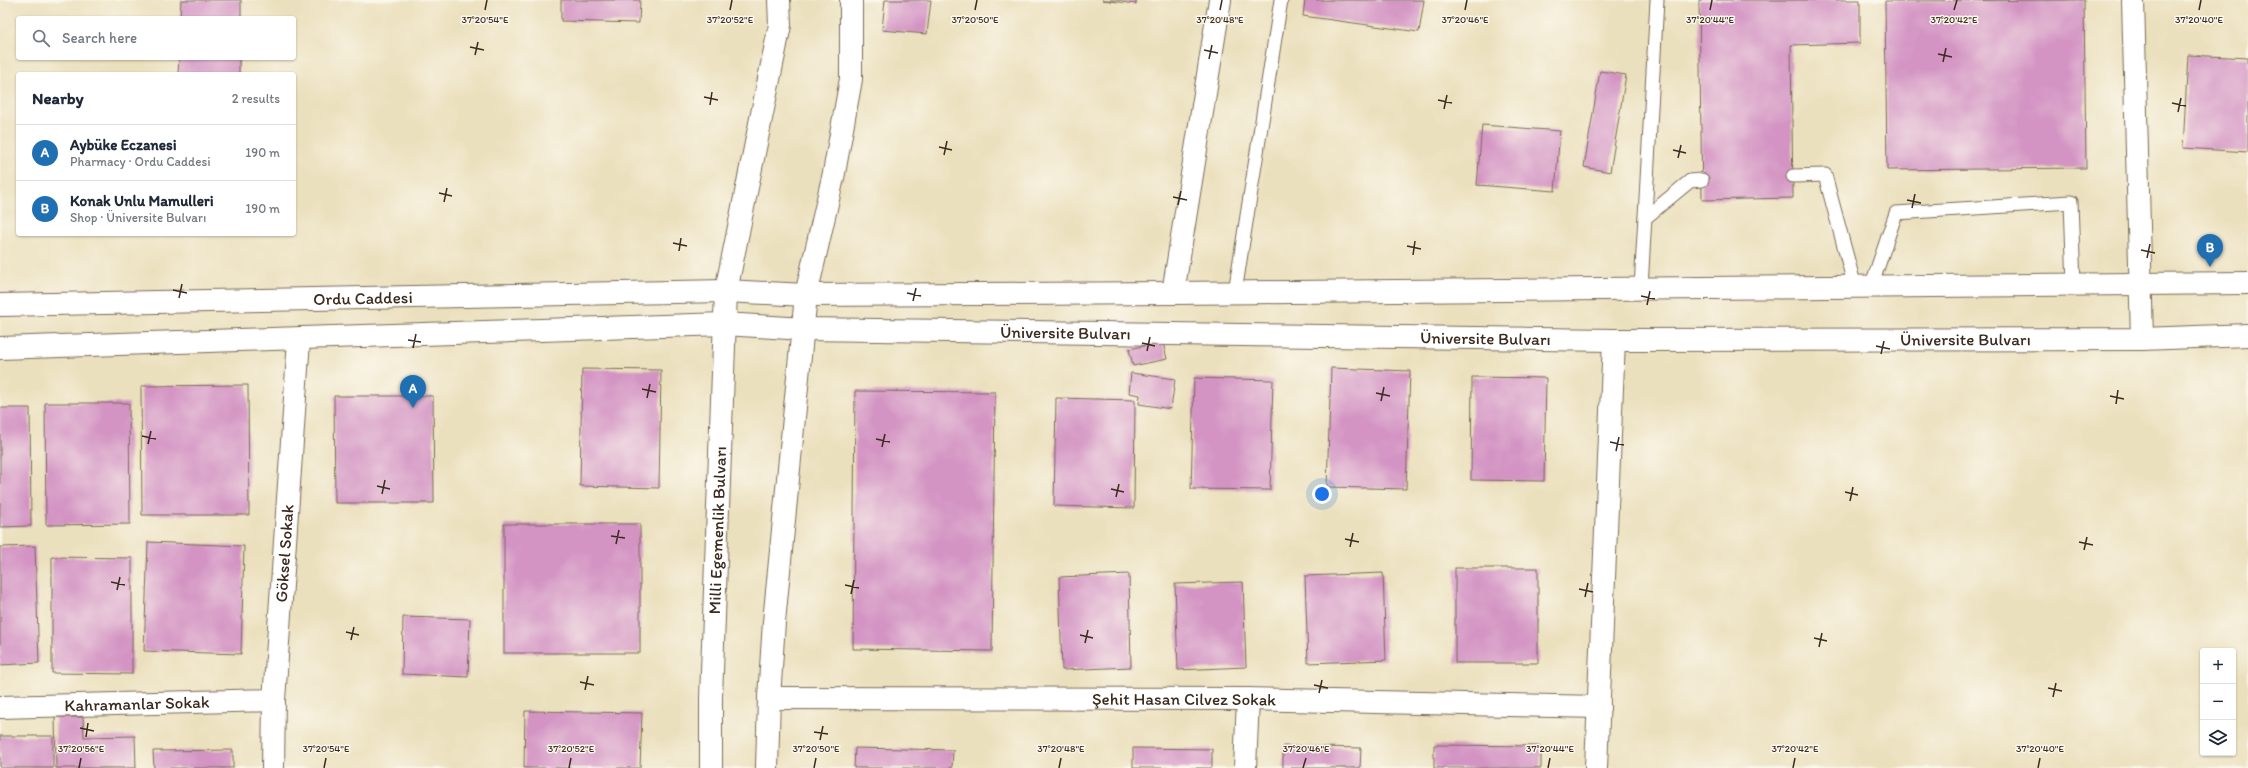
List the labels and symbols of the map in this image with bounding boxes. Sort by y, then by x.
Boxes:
text: 37°20'54"E [461,13,509,26]
text: 37°20'52"E [707,13,754,26]
text: 37°20'50"E [951,13,999,26]
text: 37°20'48"E [1196,13,1244,26]
text: 37°20'46"E [1441,13,1489,26]
text: 37°20'44"E [1686,13,1734,26]
text: 37°20'42"E [1930,13,1978,26]
text: 37°20'40"E [2175,13,2223,26]
pin: B [2197,234,2223,267]
street label: Ordu Caddesi [313,287,413,309]
street label: Üniversite Bulvarı [1000,322,1131,343]
street label: Üniversite Bulvarı [1420,327,1551,349]
street label: Üniversite Bulvarı [1900,329,2031,349]
pin: A [400,375,426,408]
street label: Milli Egemenlik Bulvarı [704,446,730,615]
your location [1312,484,1332,504]
street label: Göksel Sokak [271,503,298,603]
street label: Şehit Hasan Cilvez Sokak [1092,689,1276,710]
street label: Kahramanlar Sokak [64,692,210,715]
text: 37°20'56"E [58,742,105,755]
text: 37°20'54"E [302,742,350,755]
text: 37°20'52"E [548,742,595,755]
text: 37°20'50"E [792,742,840,755]
text: 37°20'48"E [1037,742,1085,755]
text: 37°20'46"E [1282,742,1330,755]
text: 37°20'44"E [1526,742,1574,755]
text: 37°20'42"E [1771,742,1819,755]
text: 37°20'40"E [2016,742,2064,755]

